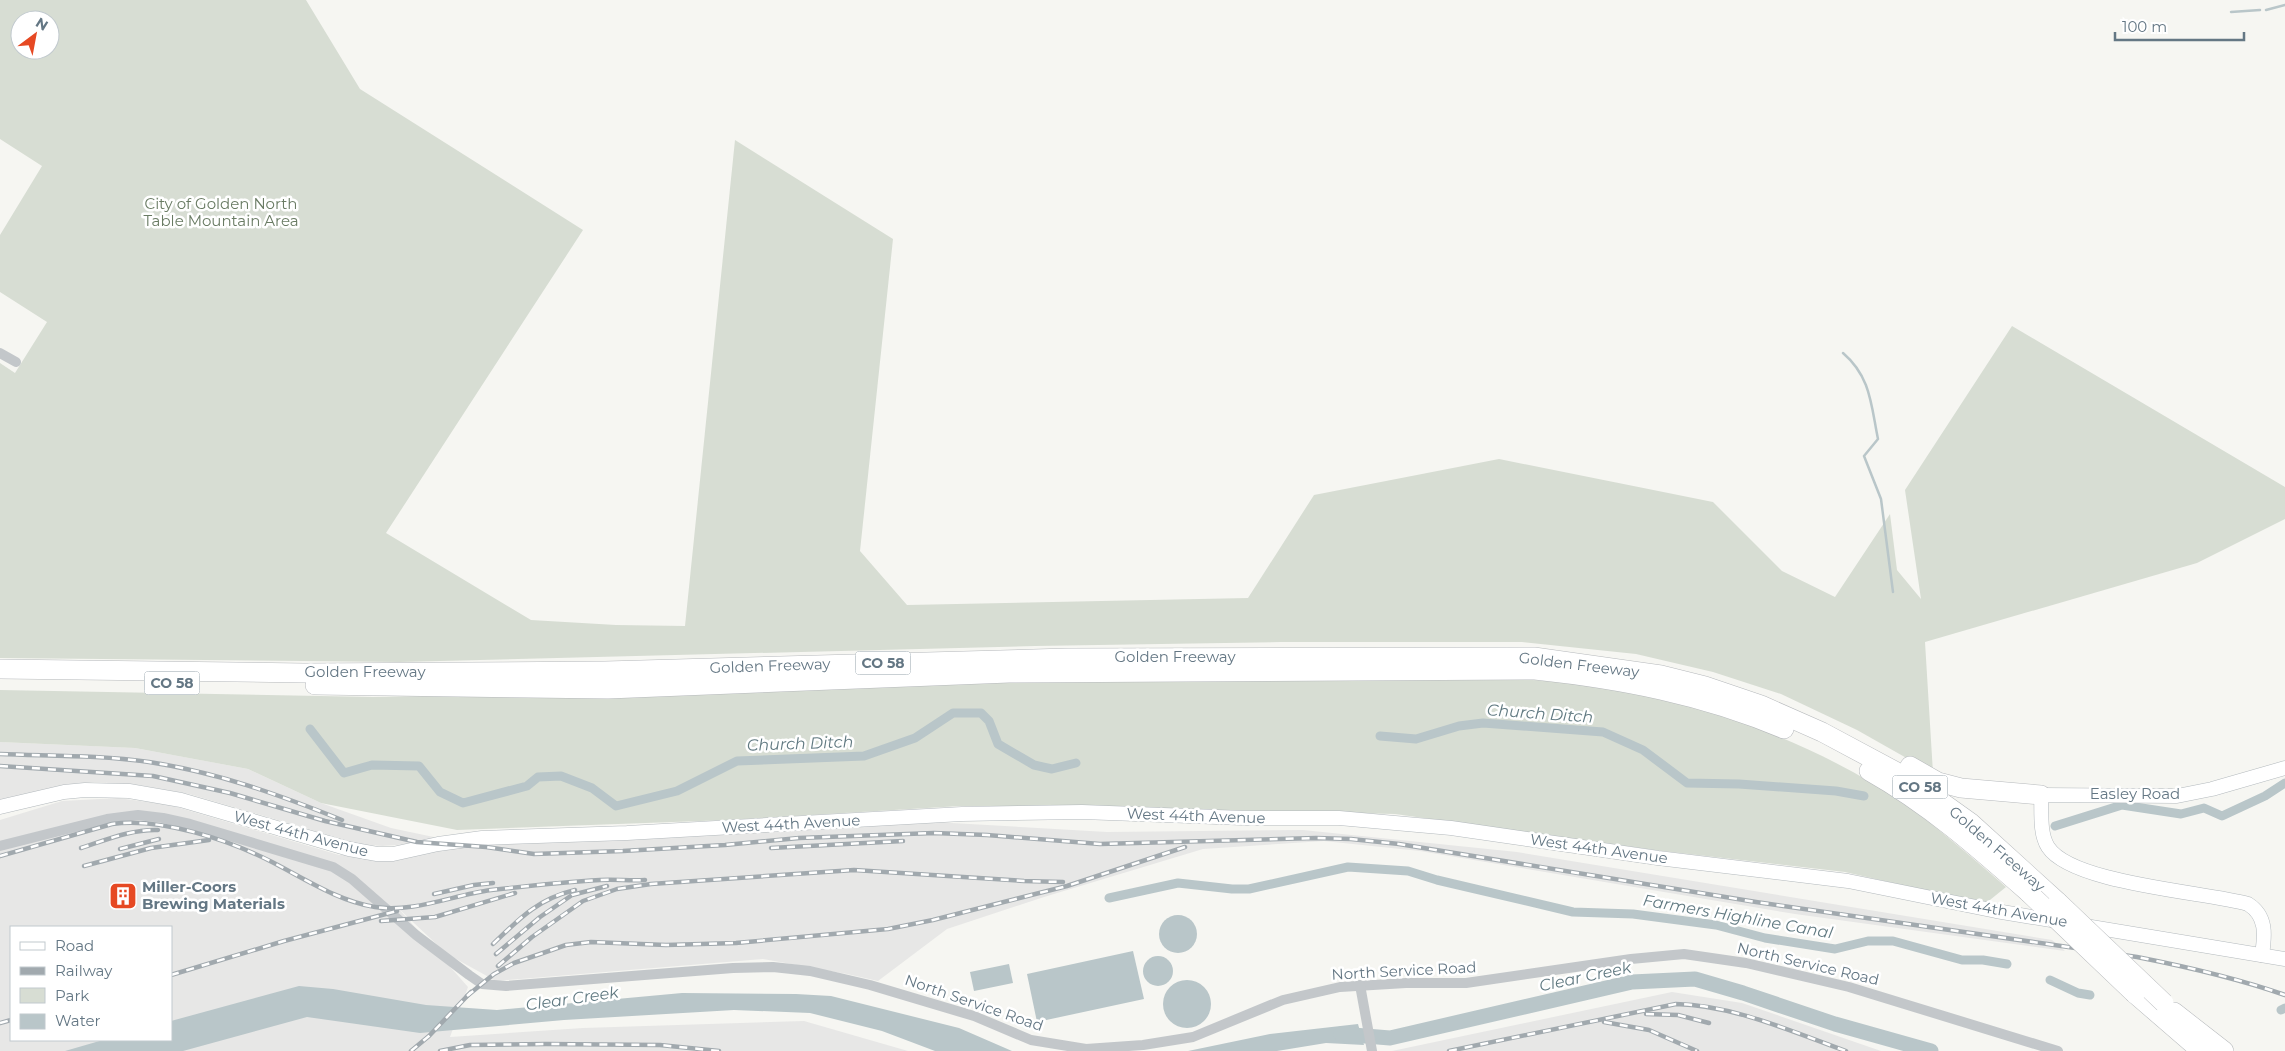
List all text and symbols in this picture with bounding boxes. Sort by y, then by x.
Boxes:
north arrow [10,10,60,60]
scale bar [2115,10,2244,42]
text: N [32,13,51,35]
text: 100 m [2122,17,2167,36]
park label: City of Golden North Table Mountain Area [143,194,299,230]
street label: Golden Freeway [1114,647,1236,666]
street label: Golden Freeway [1518,648,1641,681]
road number: CO 58 [856,651,910,674]
street label: Golden Freeway [709,654,832,677]
street label: Golden Freeway [304,662,426,681]
road number: CO 58 [144,671,200,694]
water label: Church Ditch [1486,700,1594,727]
water label: Church Ditch [746,732,854,755]
road number: CO 58 [1892,776,1948,799]
street label: Easley Road [2090,784,2180,803]
street label: Golden Freeway [1945,802,2050,896]
street label: West 44th Avenue [1126,804,1266,827]
street label: West 44th Avenue [232,806,371,861]
street label: West 44th Avenue [721,810,861,837]
street label: West 44th Avenue [1529,829,1669,868]
place label: Miller-Coors Brewing Materials [142,877,285,913]
building icon: Miller-Coors Brewing Materials [108,881,138,911]
street label: West 44th Avenue [1929,888,2069,931]
water label: Farmers Highline Canal [1642,890,1835,943]
legend [10,926,172,1041]
text: Road [55,936,94,955]
street label: North Service Road [1735,938,1881,989]
street label: North Service Road [1331,957,1477,984]
water label: Clear Creek [1537,957,1634,995]
text: Railway [55,961,113,980]
street label: North Service Road [902,970,1046,1035]
water label: Clear Creek [524,982,621,1014]
text: Park [55,986,89,1005]
text: Water [55,1011,101,1030]

